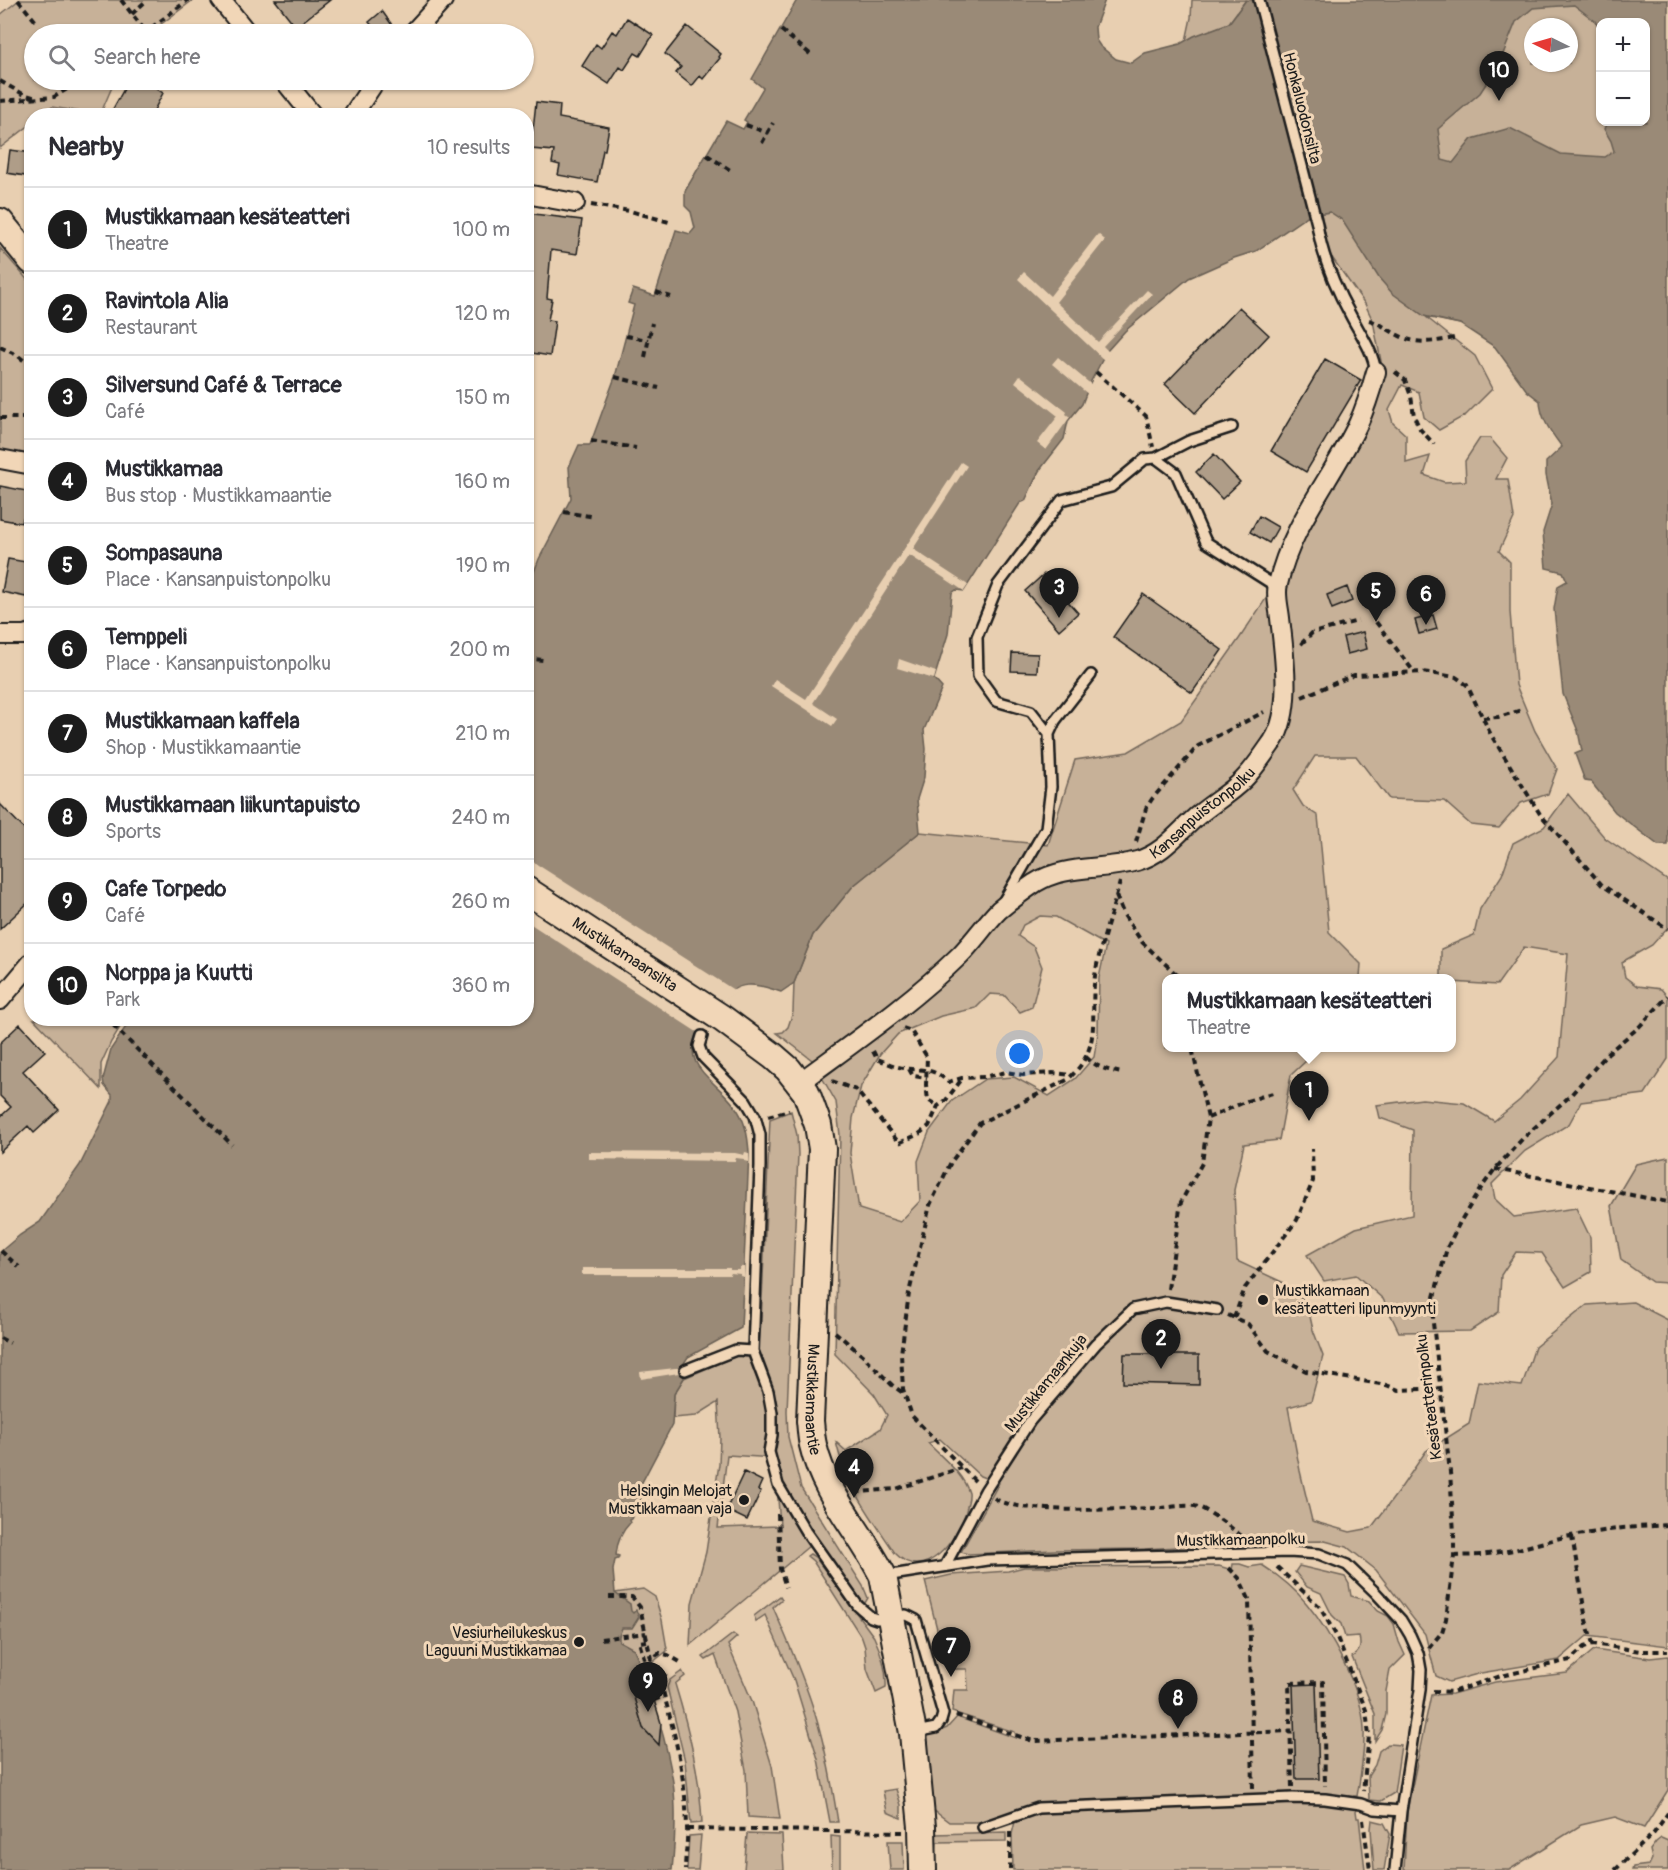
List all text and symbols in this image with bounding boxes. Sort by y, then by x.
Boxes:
north arrow [1524,18,1578,72]
map controls [1596,18,1650,126]
button: + [1596,18,1650,72]
search box [24,24,534,90]
icon: search [45,41,78,74]
text: Search here [93,43,200,71]
street label: Honkaluodonsilta [1278,50,1326,166]
pin: 10 [1480,51,1518,101]
button: − [1596,72,1650,126]
text: Nearby [48,131,124,163]
text: 10 results [427,135,510,160]
text: Mustikkamaan kesäteatteri [105,203,350,231]
text: 1 [64,217,71,242]
text: 100 m [453,217,510,242]
text: Theatre [105,231,169,256]
text: Ravintola Alia [105,287,228,315]
text: 2 [62,301,73,326]
text: 120 m [455,301,510,326]
text: Restaurant [105,315,197,340]
text: Silversund Café & Terrace [105,371,342,399]
text: 3 [62,385,73,410]
text: 150 m [456,385,510,410]
text: Café [105,399,145,424]
text: Mustikkamaa [105,455,223,483]
text: 4 [62,469,73,494]
text: 160 m [455,469,510,494]
text: Bus stop · Mustikkamaantie [105,483,332,508]
text: Sompasauna [105,539,223,567]
text: 5 [62,553,73,578]
text: 190 m [456,553,510,578]
text: Place · Kansanpuistonpolku [105,567,331,592]
pin: 3 [1040,568,1078,618]
pin: 5 [1356,572,1396,622]
pin: 6 [1406,576,1446,625]
text: Temppeli [105,623,187,651]
text: 6 [62,637,73,662]
text: 200 m [449,637,510,662]
text: Place · Kansanpuistonpolku [105,651,331,676]
text: Mustikkamaan kaffela [105,707,300,735]
text: 7 [62,721,73,746]
text: 210 m [455,721,510,746]
text: Shop · Mustikkamaantie [105,735,301,760]
street label: Kansanpuistonpolku [1146,763,1260,864]
text: Mustikkamaan liikuntapuisto [105,791,360,819]
text: 8 [62,805,73,830]
text: 240 m [451,805,510,830]
text: Sports [105,819,161,844]
text: Cafe Torpedo [105,875,226,903]
text: 9 [62,889,73,914]
text: 260 m [451,889,510,914]
text: Café [105,903,145,928]
street label: Mustikkamaansilta [568,913,681,996]
text: Norppa ja Kuutti [105,959,252,987]
text: 10 [57,973,78,998]
text: 360 m [451,973,510,998]
popup [1162,974,1456,1052]
text: Park [105,987,140,1012]
text: Mustikkamaan kesäteatteri [1187,987,1431,1015]
text: Theatre [1187,1015,1250,1040]
your location [1005,1039,1034,1068]
pin: 1 [1290,1072,1328,1121]
place label: Mustikkamaan kesäteatteri lipunmyynti [1275,1281,1436,1319]
marker: Mustikkamaan kesäteatteri lipunmyynti [1256,1293,1270,1307]
pin: 2 [1142,1320,1180,1369]
street label: Mustikkamaankuja [1000,1330,1092,1436]
street label: Kesäteatterinpolku [1411,1333,1447,1461]
street label: Mustikkamaantie [800,1343,825,1458]
pin: 4 [834,1448,874,1498]
place label: Helsingin Melojat Mustikkamaan vaja [608,1481,733,1519]
marker: Helsingin Melojat Mustikkamaan vaja [737,1493,751,1507]
street label: Mustikkamaanpolku [1176,1529,1306,1551]
place label: Vesiurheilukeskus Laguuni Mustikkamaa [425,1623,567,1661]
pin: 7 [932,1628,970,1677]
marker: Vesiurheilukeskus Laguuni Mustikkamaa [572,1635,586,1649]
pin: 9 [628,1662,668,1712]
pin: 8 [1158,1680,1198,1729]

